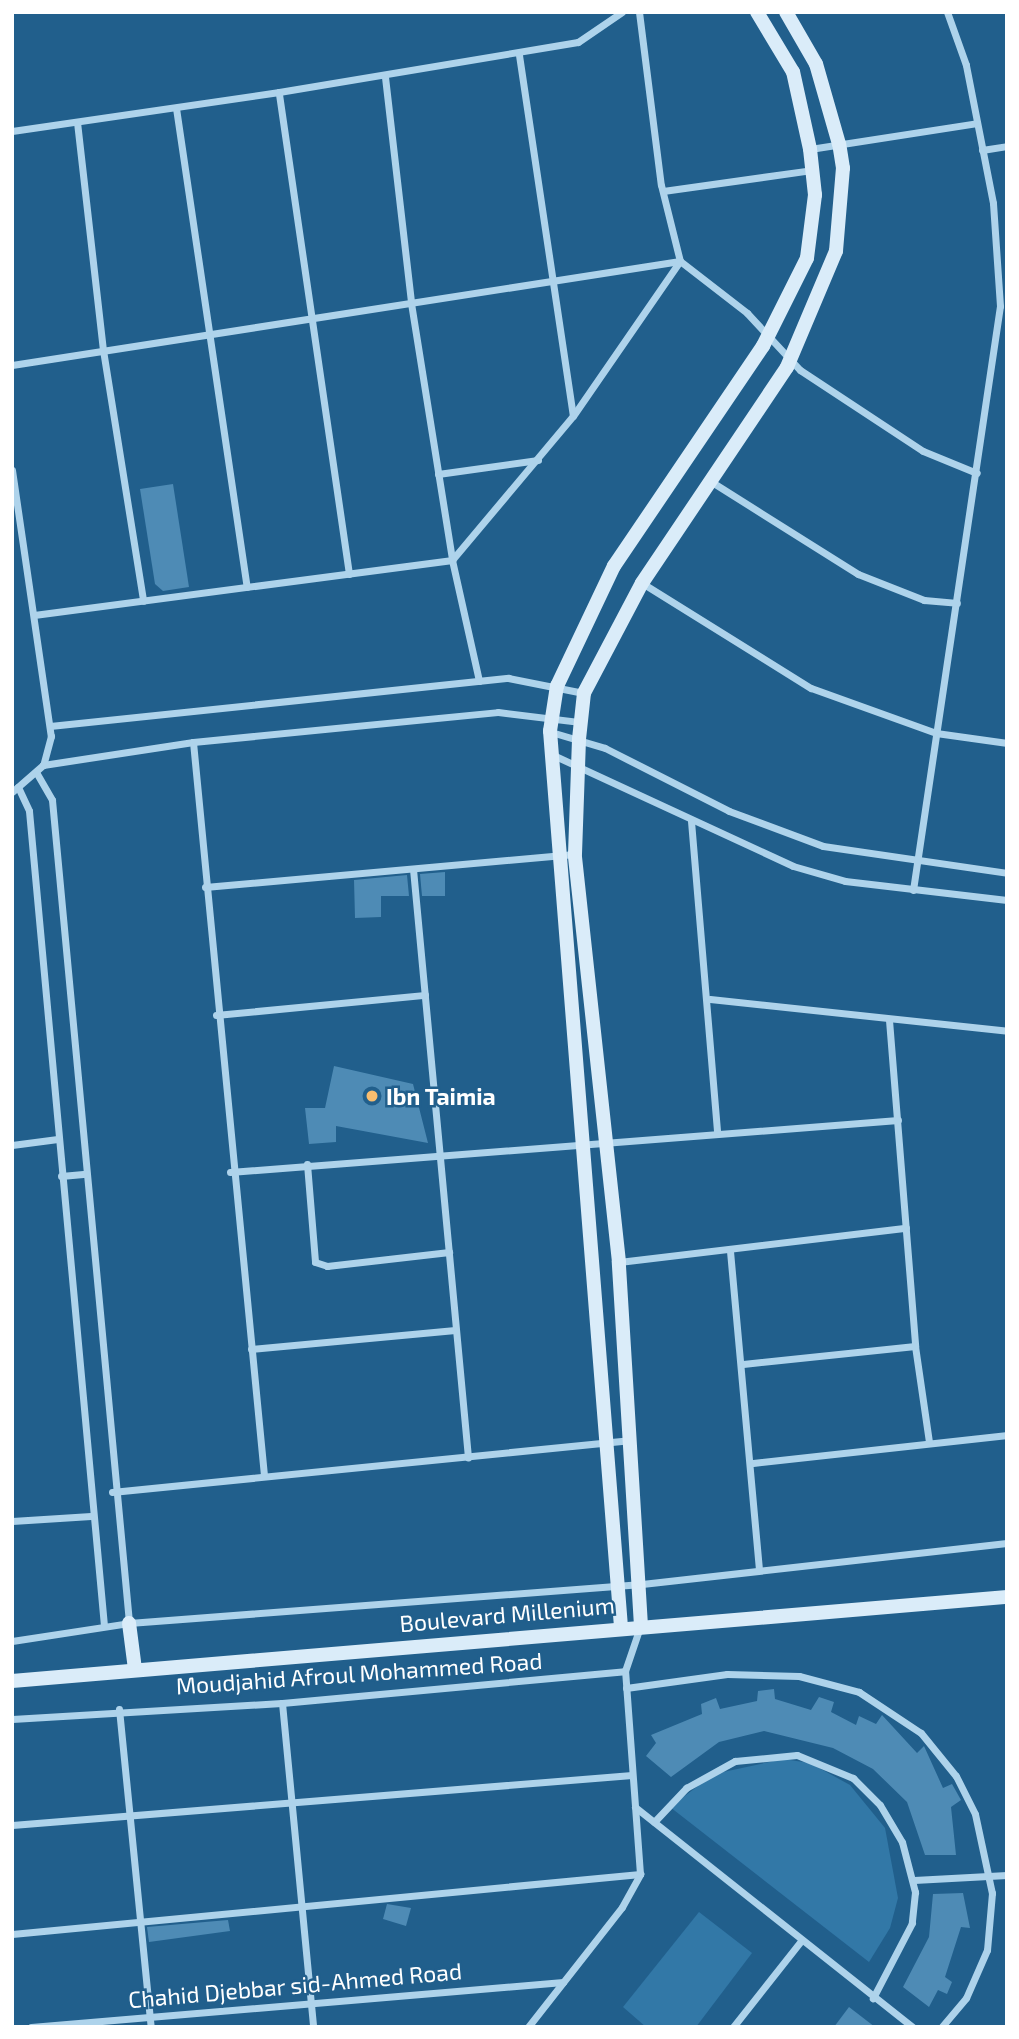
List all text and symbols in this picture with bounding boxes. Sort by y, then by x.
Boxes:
place label: Ibn Taimia [386,1082,496,1110]
marker: Ibn Taimia [364,1088,380,1104]
street label: Boulevard Millenium [398,1591,616,1637]
street label: Moudjahid Afroul Mohammed Road [174,1646,544,1700]
street label: Chahid Djebbar sid-Ahmed Road [127,1957,463,2013]

